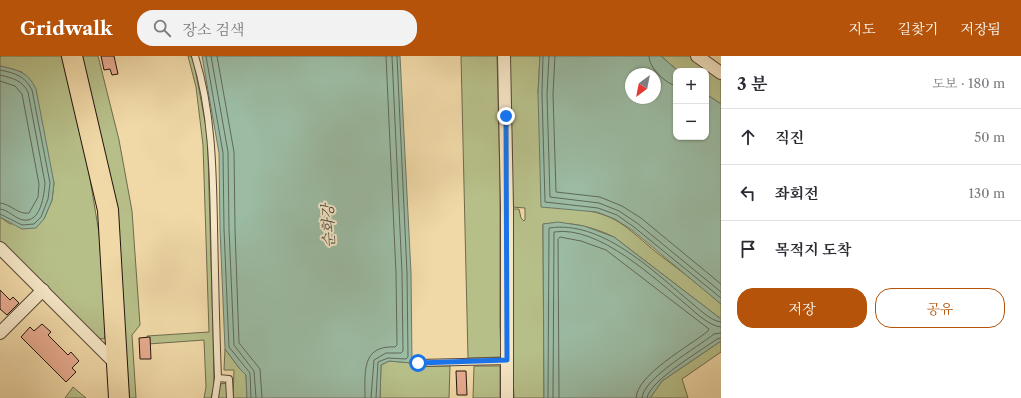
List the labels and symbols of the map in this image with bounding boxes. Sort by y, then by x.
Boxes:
north arrow [625,68,661,104]
route end [497,107,515,125]
water label: 순화강 [318,201,338,248]
route start [409,354,427,372]

